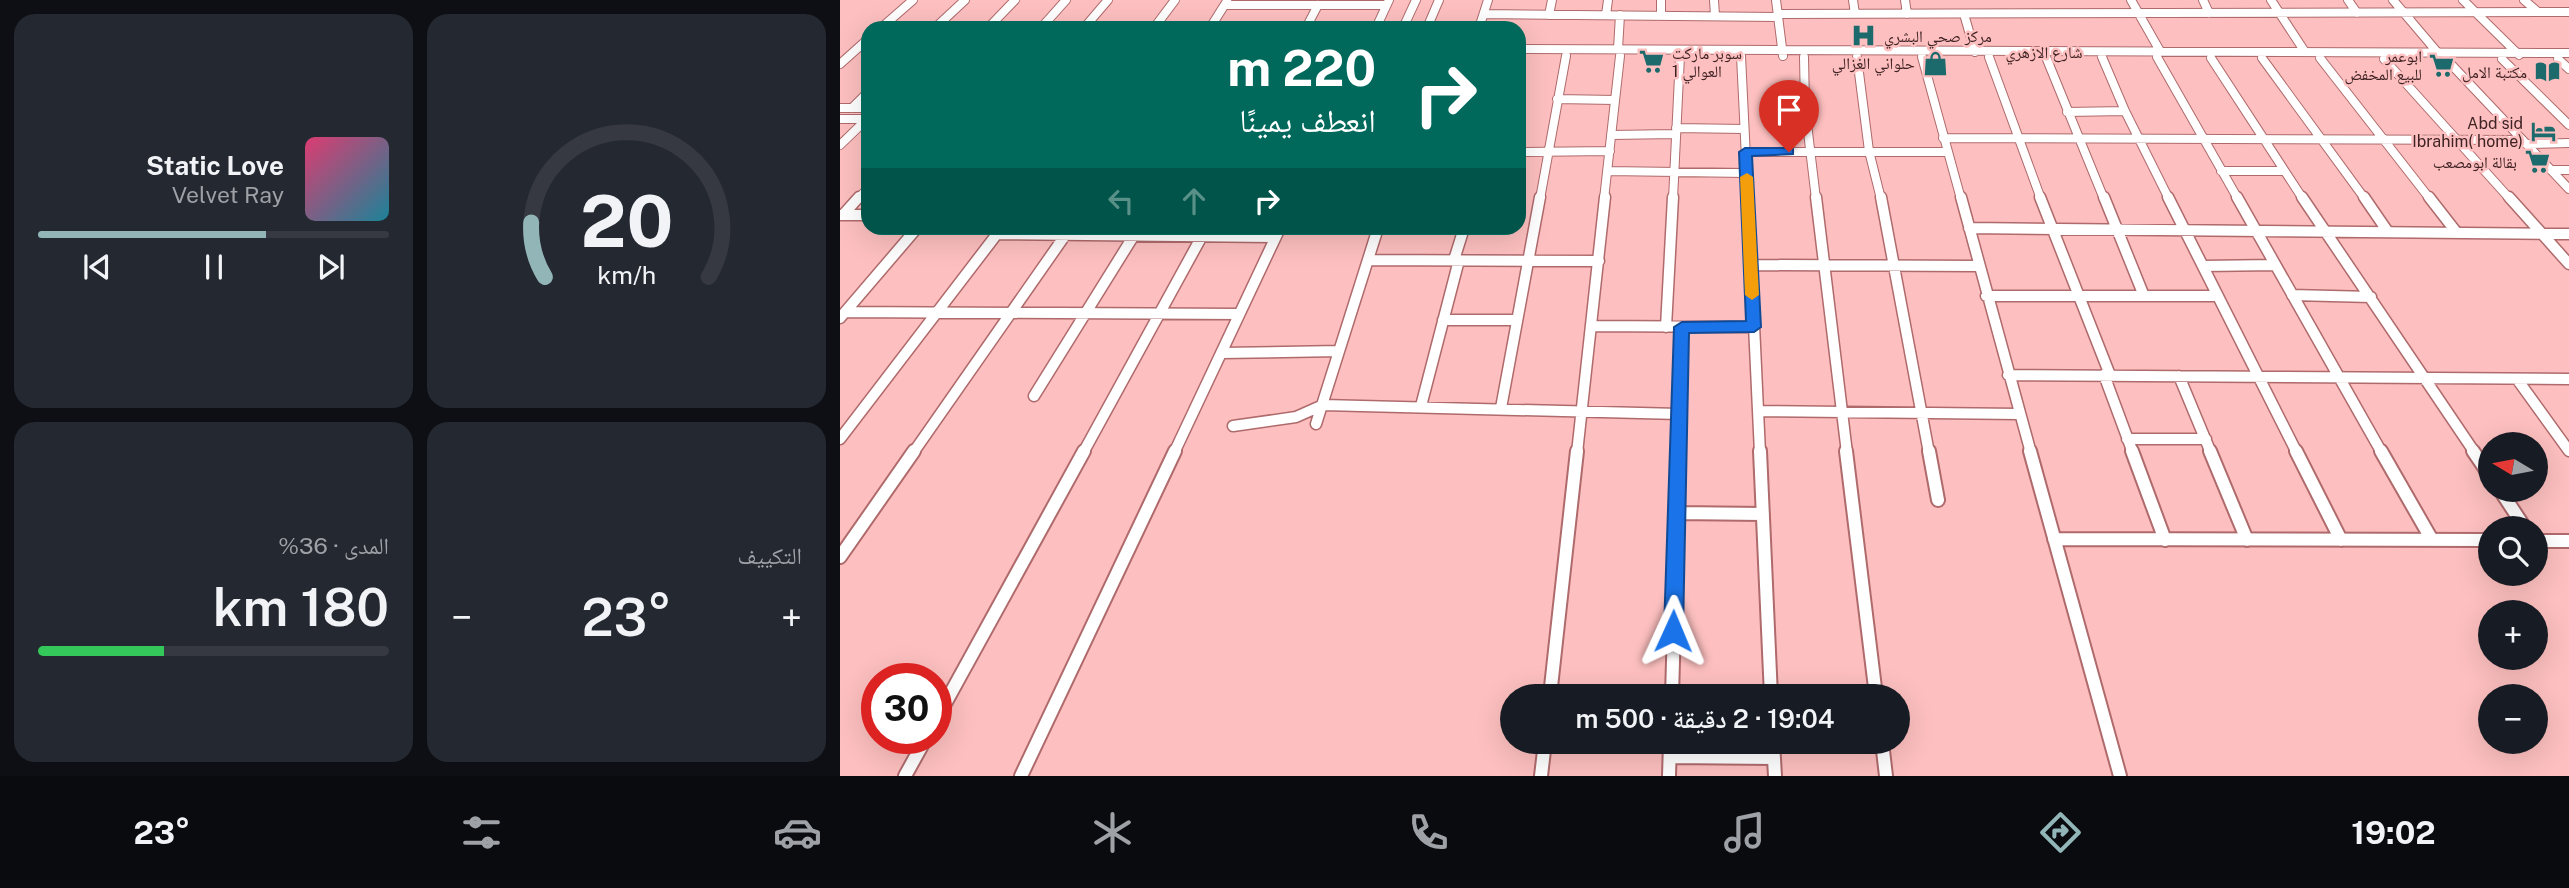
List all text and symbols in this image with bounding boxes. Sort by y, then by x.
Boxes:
hospital icon: مركز صحي البشري [1850,22,1878,50]
place label: مركز صحي البشري [1884,27,1992,49]
text: 220 m [1227,39,1376,97]
street label: شارع الازهري [2005,43,2083,65]
place label: سوبر ماركت العوالي 1 [1672,44,1742,84]
place label: ابوعمر للبيع المخفض [2344,47,2422,85]
supermarket icon: سوبر ماركت العوالي 1 [1638,48,1666,76]
icon: right [1400,49,1491,140]
shop icon: حلواني الغزالي [1921,49,1949,77]
supermarket icon: ابوعمر للبيع المخفض [2428,51,2456,79]
place label: حلواني الغزالي [1832,54,1915,76]
library icon: مكتبة الامل [2533,58,2561,86]
place label: مكتبة الامل [2462,63,2527,83]
pin [1759,80,1819,152]
icon: arrive [1770,91,1808,129]
text: انعطف يمينًا [1239,102,1376,139]
place label: Abd sid Ibrahim( home) [2412,114,2523,151]
hotel icon: Abd sid Ibrahim( home) [2529,118,2557,146]
supermarket icon: بقالة ابومصعب [2523,148,2551,176]
text: Static Love [146,150,284,181]
place label: بقالة ابومصعب [2433,153,2517,172]
text: 20 [580,179,673,264]
text: Velvet Ray [172,181,284,208]
icon: left [1102,182,1140,220]
icon: ahead [1175,182,1213,220]
icon: right [1248,182,1286,220]
icon: previous [78,248,116,286]
icon: pause [195,248,233,286]
icon: next [312,248,350,286]
text: km/h [597,260,656,290]
north arrow [2478,432,2548,502]
map controls [2478,432,2548,754]
button: search [2478,516,2548,586]
text: المدى · 36% [278,532,389,559]
text: التكييف [737,542,802,569]
text: 180 km [213,577,389,638]
text: 23° [581,587,672,648]
position arrow [1636,594,1710,668]
text: − [451,595,472,640]
text: + [781,595,802,640]
button: + [2478,600,2548,670]
speed limit sign: 30 [861,663,952,754]
button: − [2478,684,2548,754]
text: 19:04 · 2 دقيقة · 500 m [1576,703,1834,734]
icon: filters [457,808,506,857]
icon: car [773,808,822,857]
icon: climate [1088,808,1137,857]
icon: phone [1404,808,1453,857]
icon: music [1720,808,1769,857]
icon: directions [2036,808,2085,857]
text: 23° [133,814,190,851]
text: 19:02 [2351,814,2436,851]

